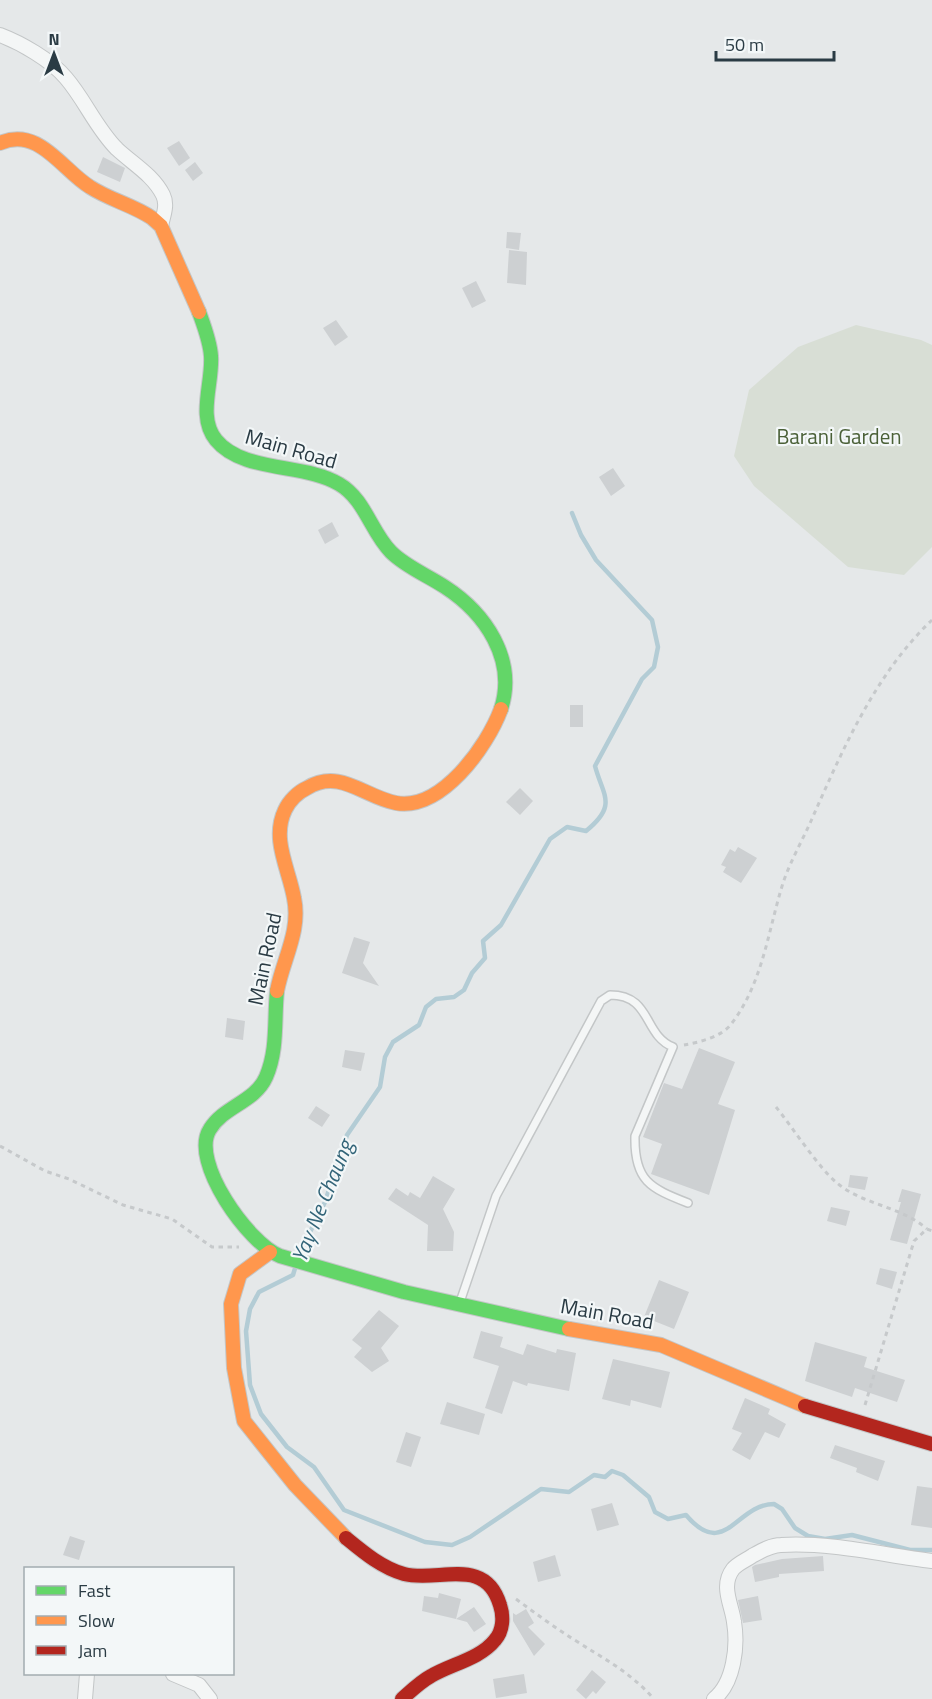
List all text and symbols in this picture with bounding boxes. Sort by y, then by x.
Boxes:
north arrow [24,24,84,84]
scale bar [716,24,834,62]
text: N [48,27,60,51]
text: 50 m [725,31,764,58]
street label: Main Road [242,420,341,476]
park label: Barani Garden [776,420,902,452]
street label: Main Road [239,909,289,1008]
water label: Yay Ne Chaung [282,1132,363,1267]
street label: Main Road [558,1289,656,1337]
legend [24,1567,234,1675]
text: Fast [78,1577,111,1604]
text: Slow [78,1607,115,1634]
text: Jam [78,1637,107,1664]

